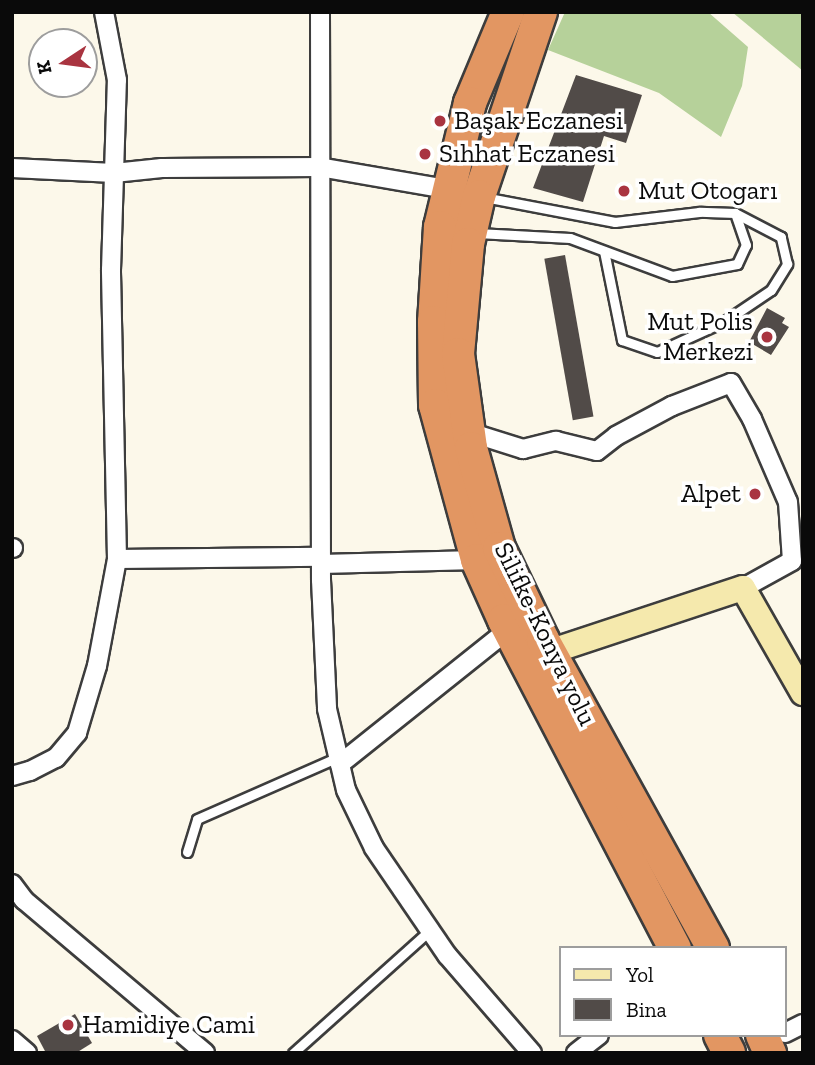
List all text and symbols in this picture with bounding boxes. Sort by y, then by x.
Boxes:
north arrow [28,28,98,98]
text: K [31,59,57,76]
place label: Başak Eczanesi [454,105,623,137]
marker: Başak Eczanesi [432,113,448,129]
place label: Sıhhat Eczanesi [439,138,615,170]
marker: Sıhhat Eczanesi [417,146,433,162]
place label: Mut Otogarı [638,175,777,207]
marker: Mut Otogarı [616,183,632,199]
place label: Mut Polis Merkezi [647,306,753,368]
marker: Mut Polis Merkezi [759,329,775,345]
place label: Alpet [681,478,741,510]
marker: Alpet [747,486,763,502]
street label: Silifke-Konya yolu [487,537,603,731]
legend [560,946,787,1037]
text: Yol [626,962,654,987]
text: Bina [626,997,667,1022]
place label: Hamidiye Cami [82,1009,255,1041]
marker: Hamidiye Cami [60,1017,76,1033]

